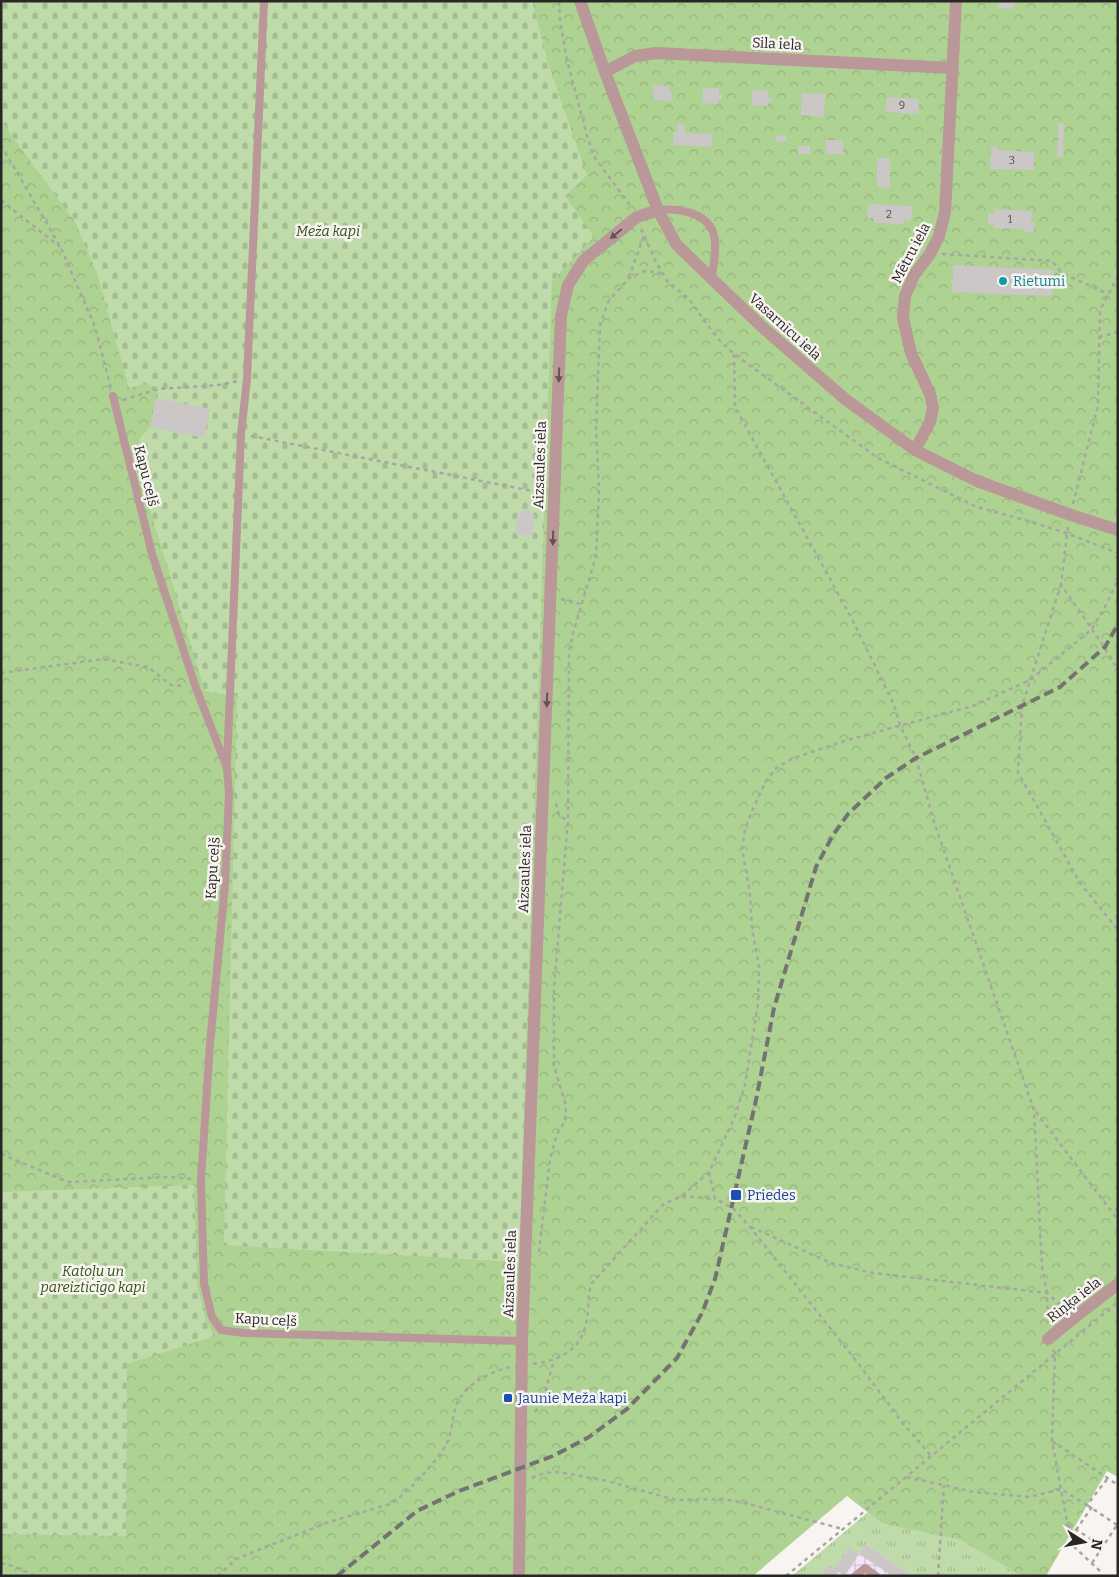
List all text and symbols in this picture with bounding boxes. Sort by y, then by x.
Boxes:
street label: Sila iela [752,34,803,54]
house number: 9 [899,99,905,112]
house number: 3 [1009,154,1015,167]
house number: 2 [886,208,892,221]
house number: 1 [1008,213,1013,226]
street label: Mētru iela [888,220,934,286]
park label: Meža kapi [296,223,360,240]
one-way arrow [610,228,623,239]
place label: Rietumi [1013,273,1065,290]
marker: Rietumi [997,275,1009,287]
street label: Vasarnīcu iela [745,290,825,364]
one-way arrow [554,368,562,384]
street label: Aizsaules iela [530,420,550,509]
street label: Kapu ceļš [129,444,162,509]
one-way arrow [548,530,556,546]
one-way arrow [542,692,550,708]
street label: Aizsaules iela [515,824,535,913]
street label: Kapu ceļš [202,836,225,900]
place label: Priedes [747,1187,796,1204]
marker: Priedes [729,1188,743,1202]
street label: Aizsaules iela [500,1229,520,1318]
park label: Katoļu un pareizticīgo kapi [39,1263,146,1296]
street label: Riņķa iela [1044,1274,1105,1327]
street label: Kapu ceļš [234,1310,298,1331]
place label: Jaunie Meža kapi [517,1390,627,1407]
marker: Jaunie Meža kapi [502,1392,514,1404]
north arrow [1059,1517,1109,1567]
text: N [1087,1537,1106,1551]

